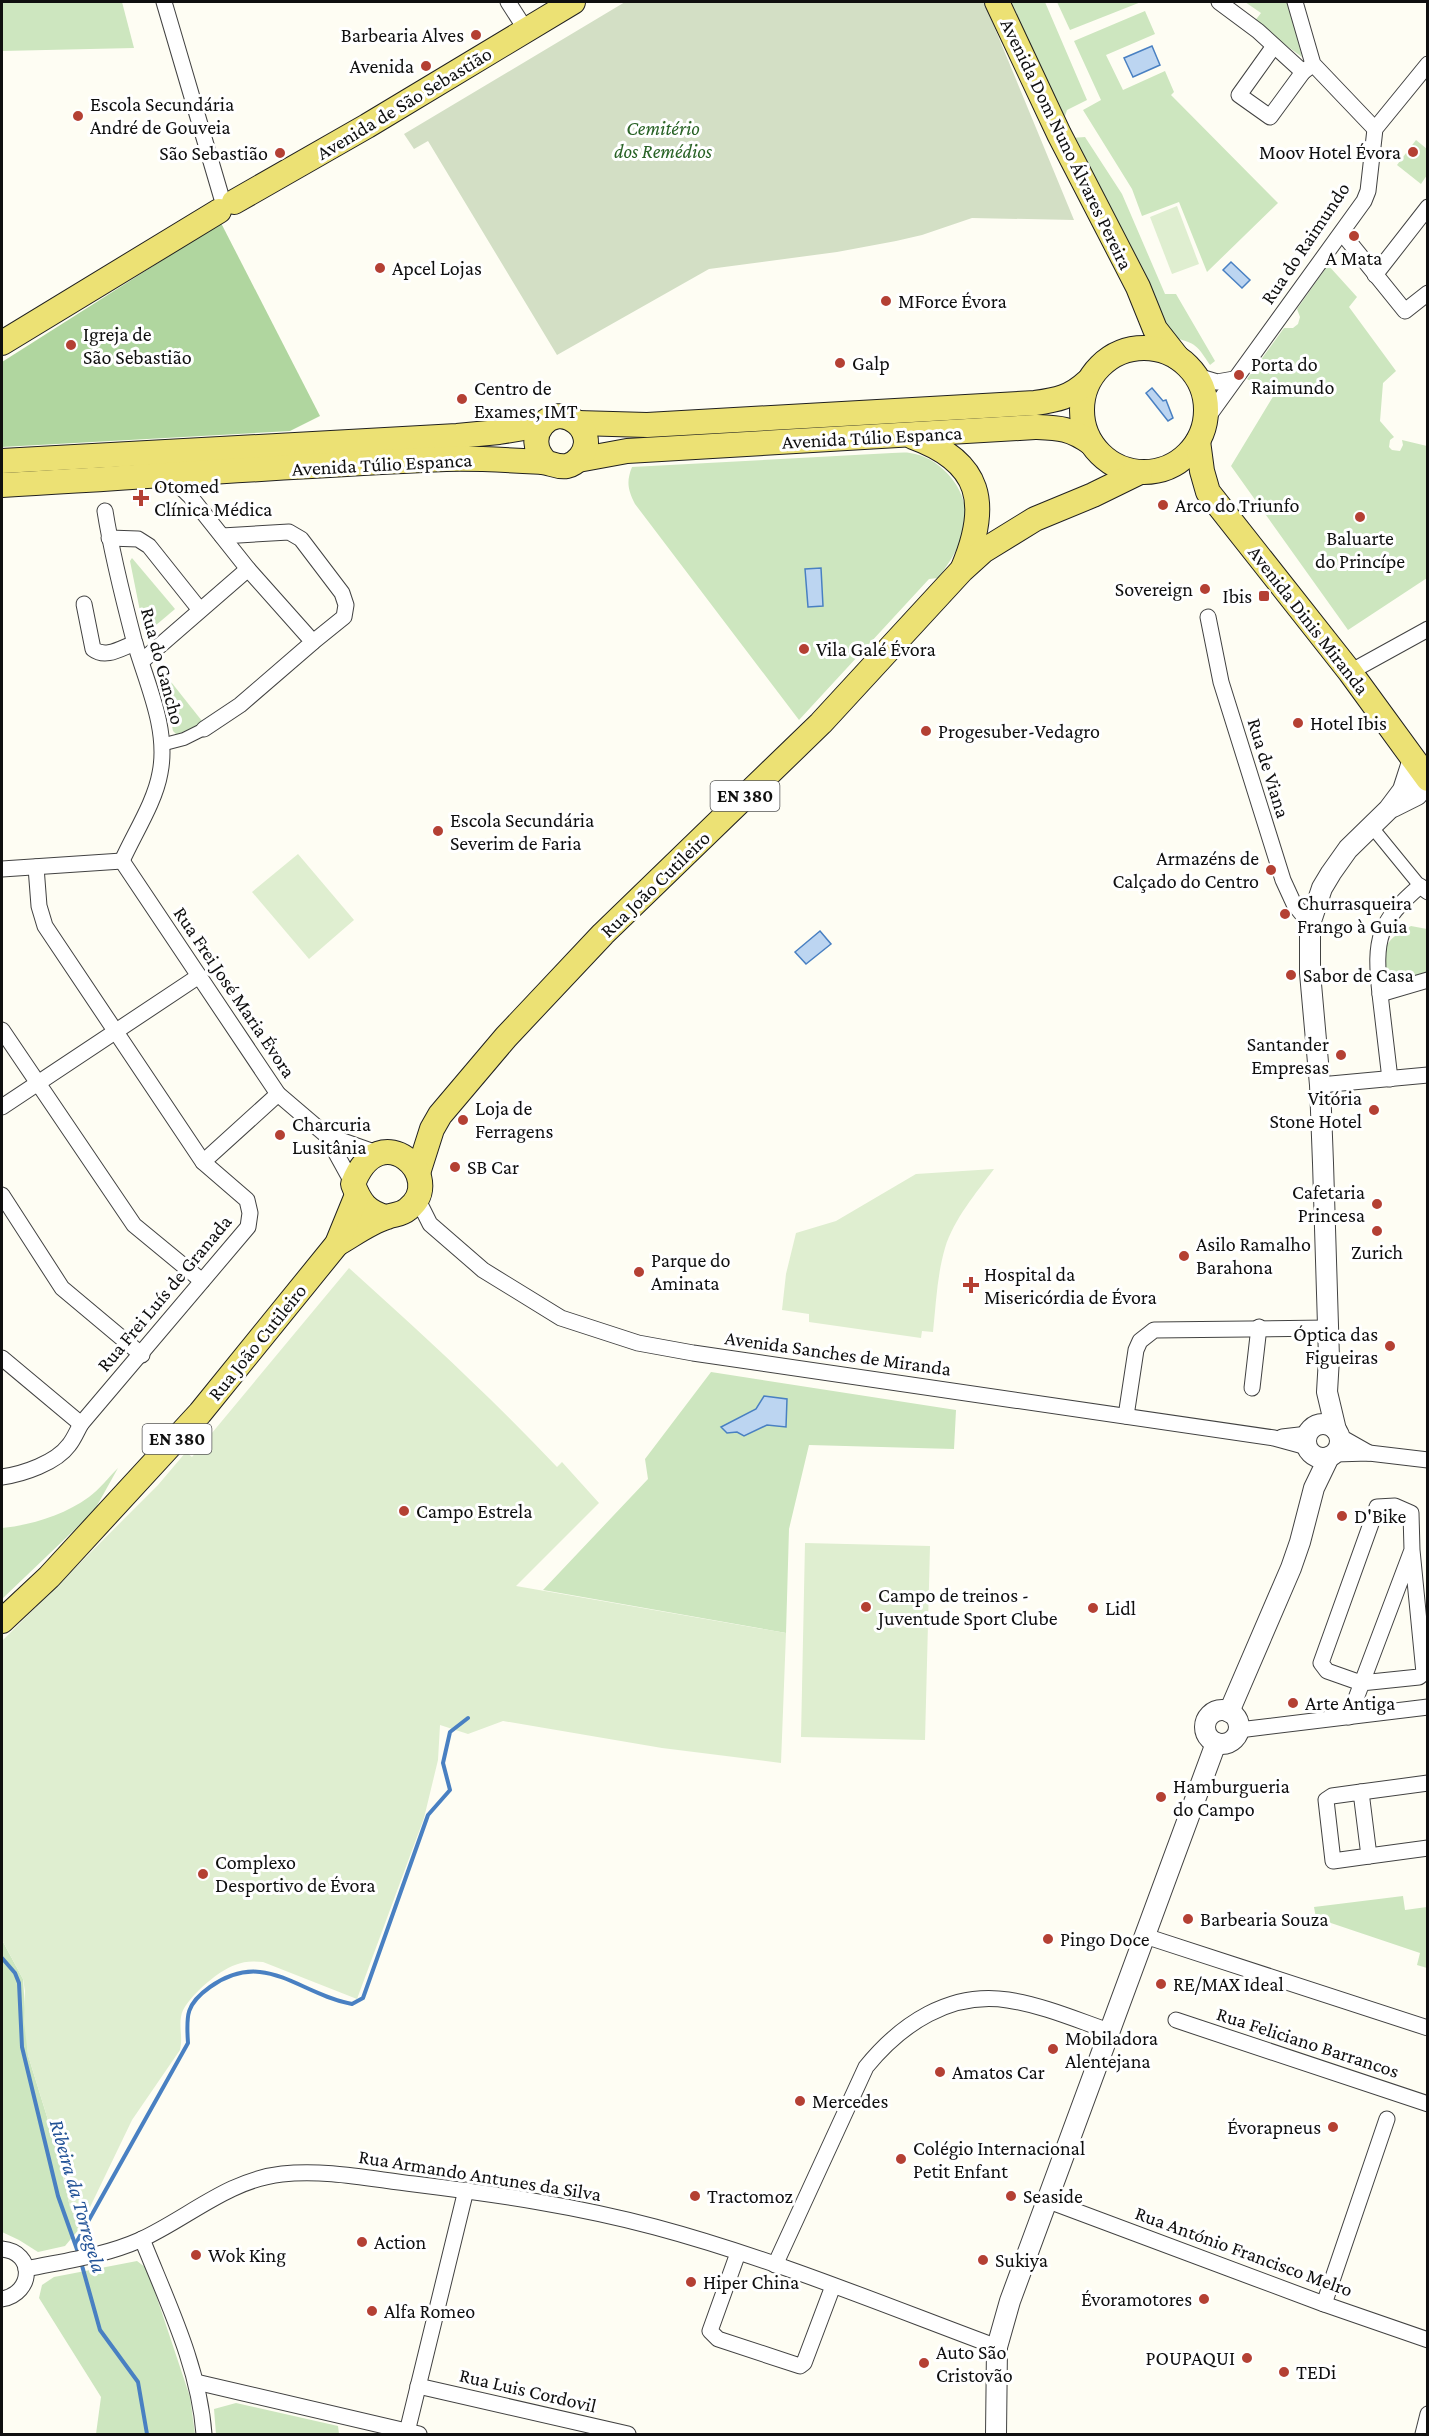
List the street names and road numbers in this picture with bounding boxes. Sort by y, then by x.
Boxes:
street label: Avenida Dom Nuno Álvares Pereira [996,15,1138,273]
street label: Avenida de São Sebastião [313,42,495,164]
street label: Rua do Raimundo [1256,178,1354,308]
street label: Avenida Túlio Espanca [781,421,963,454]
street label: Avenida Túlio Espanca [291,448,473,481]
street label: Avenida Dinis Miranda [1244,541,1374,699]
street label: Rua do Gancho [137,605,189,727]
street label: Rua de Viana [1243,715,1295,821]
road number: EN 380 [710,781,780,811]
street label: Rua João Cutileiro [596,826,715,942]
street label: Rua Frei José Maria Évora [169,902,300,1082]
street label: Rua Frei Luís de Granada [92,1210,236,1376]
street label: Rua João Cutileiro [203,1279,311,1405]
street label: Avenida Sanches de Miranda [723,1326,953,1380]
road number: EN 380 [142,1424,212,1454]
street label: Rua Feliciano Barrancos [1214,2002,1402,2082]
street label: Rua Armando Antunes da Silva [357,2145,603,2205]
street label: Rua António Francisco Melro [1132,2201,1356,2301]
street label: Rua Luis Cordovil [457,2364,599,2416]

